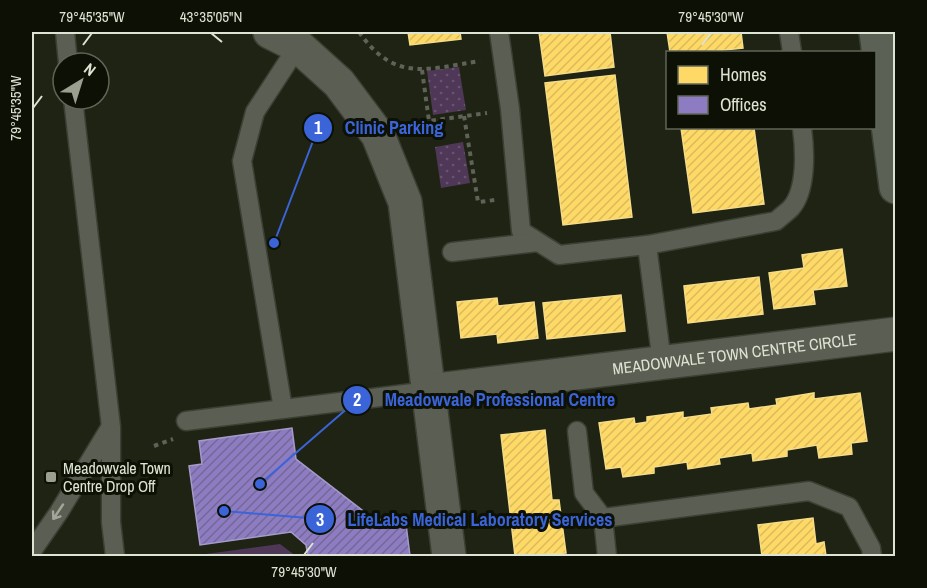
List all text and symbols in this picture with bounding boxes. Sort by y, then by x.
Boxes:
text: 79°45'35"W [59,6,125,27]
text: 43°35'05"N [180,6,242,27]
text: 79°45'30"W [678,6,744,27]
north arrow [51,51,111,111]
legend [666,51,876,129]
text: N [80,58,101,81]
text: Homes [720,62,767,87]
text: 79°45'35"W [5,75,26,141]
text: Offices [720,92,767,117]
callout: Clinic Parking [303,110,455,146]
text: 1 [314,115,323,140]
text: Clinic Parking [345,115,443,140]
street label: MEADOWVALE TOWN CENTRE CIRCLE [611,328,858,380]
callout: Meadowvale Professional Centre [342,382,627,418]
text: 2 [353,387,361,412]
text: Meadowvale Professional Centre [385,387,615,412]
place label: Meadowvale Town Centre Drop Off [63,457,171,497]
marker: Meadowvale Town Centre Drop Off [44,470,58,484]
callout: LifeLabs Medical Laboratory Services [305,501,624,537]
one-way arrow [52,504,65,521]
text: 3 [316,507,324,532]
text: LifeLabs Medical Laboratory Services [348,507,612,532]
text: 79°45'30"W [271,561,337,582]

